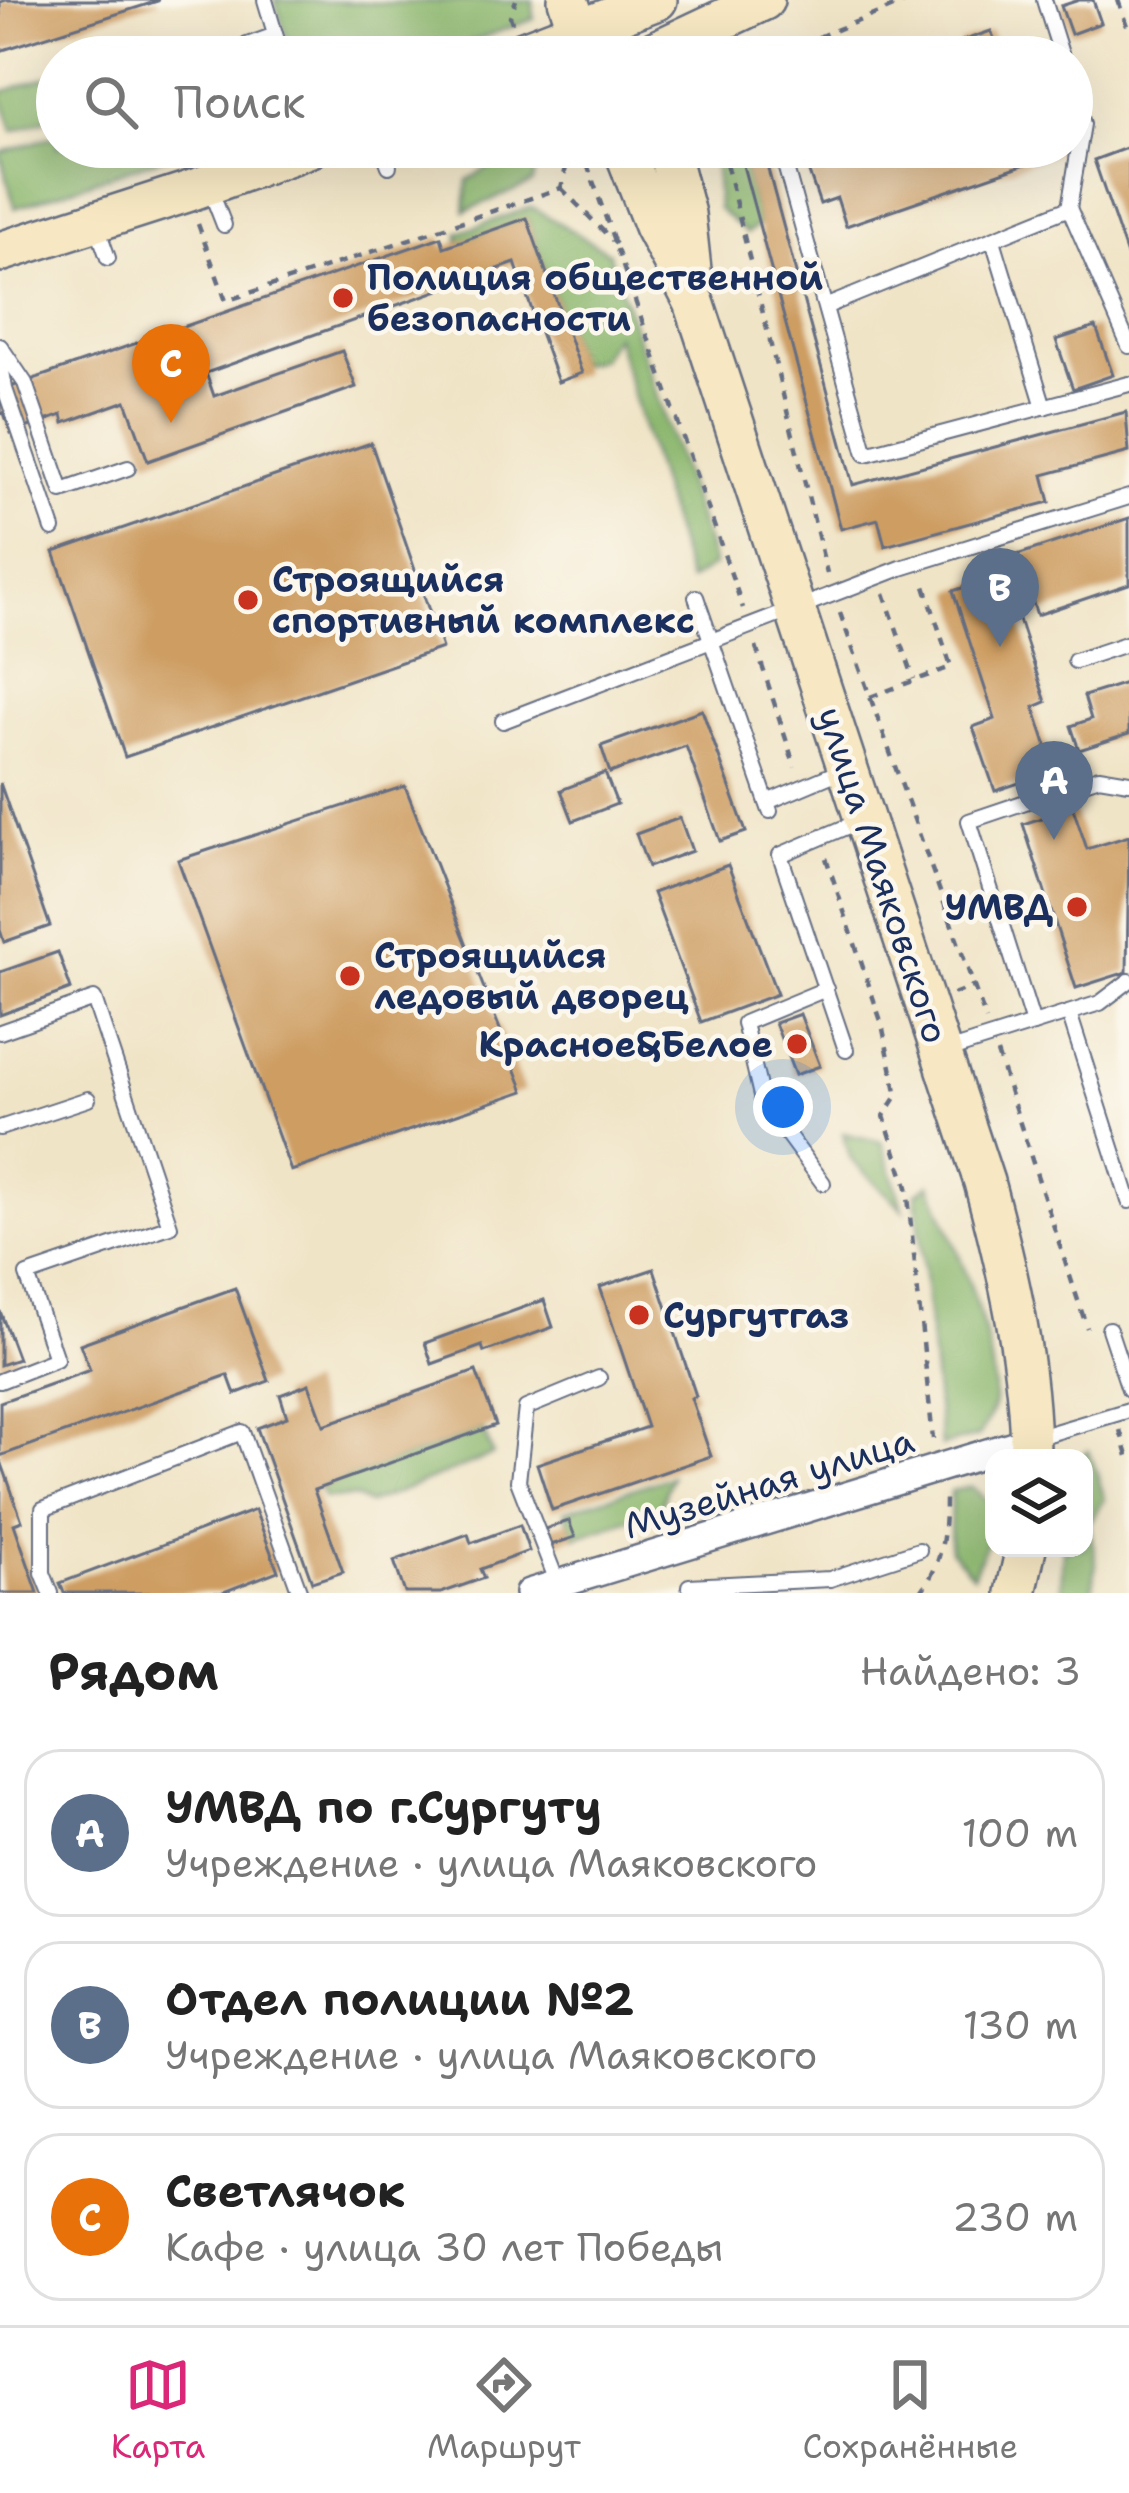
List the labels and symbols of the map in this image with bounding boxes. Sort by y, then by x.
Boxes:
place label: Полиция общественной безопасности [367,253,823,343]
marker: Полиция общественной безопасности [330,285,356,311]
pin: C [132,324,210,423]
pin: B [961,548,1039,647]
place label: Строящийся спортивный комплекс [272,555,695,645]
marker: Строящийся спортивный комплекс [235,587,261,613]
street label: улица Маяковского [805,701,961,1049]
pin: A [1015,741,1093,840]
place label: УМВД [944,883,1054,932]
marker: УМВД [1064,894,1090,920]
place label: Строящийся ледовый дворец [374,931,689,1021]
marker: Строящийся ледовый дворец [337,963,363,989]
place label: Красное&Белое [478,1020,773,1069]
marker: Красное&Белое [784,1031,810,1057]
your location [753,1077,813,1137]
place label: Сургутгаз [663,1291,849,1340]
marker: Сургутгаз [626,1302,652,1328]
street label: Музейная улица [618,1416,920,1550]

